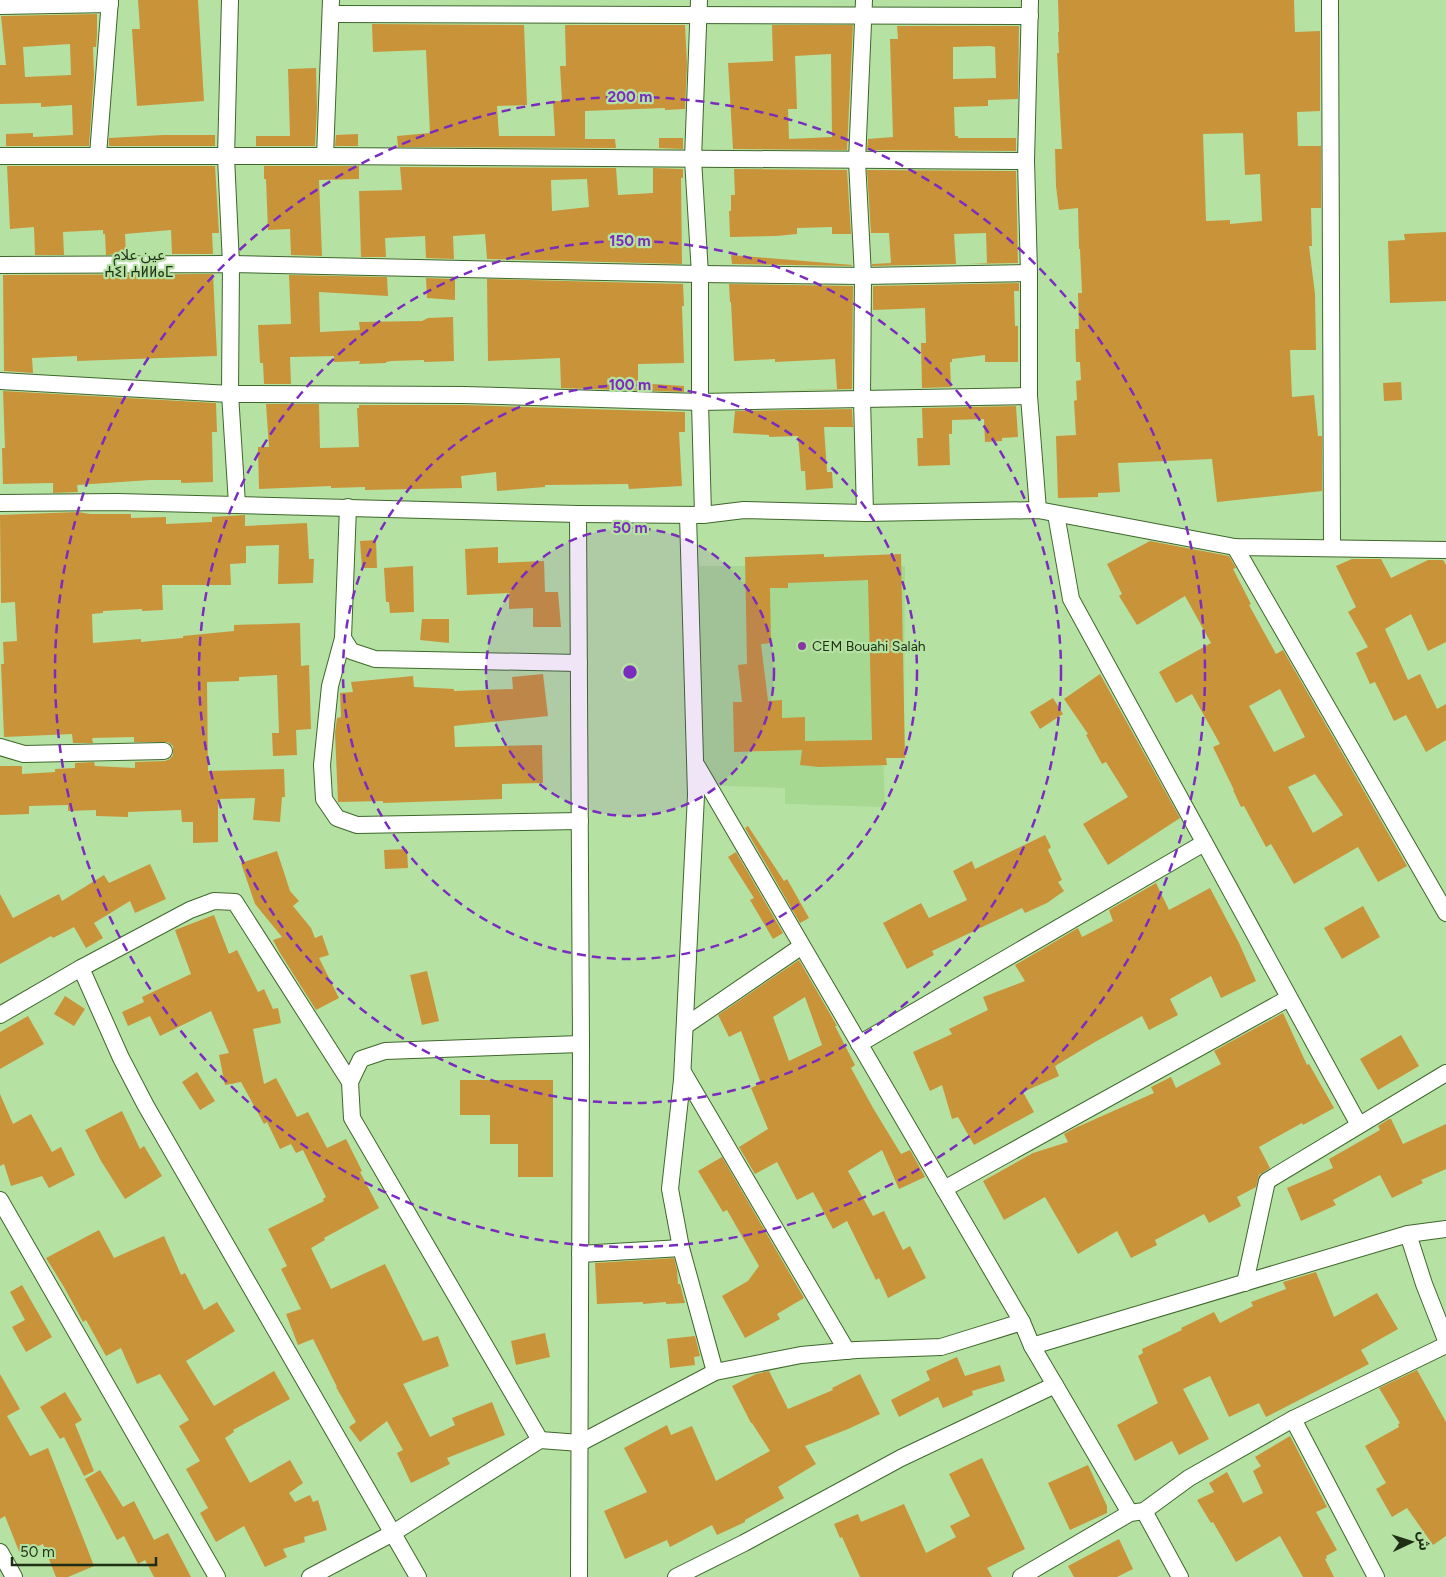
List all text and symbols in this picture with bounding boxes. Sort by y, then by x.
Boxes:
text: 200 m [608,88,652,106]
text: 150 m [609,232,651,250]
district label: عين علام ⵄⵉⵏ ⵄⵍⵍⴰⵎ [104,246,174,281]
text: 100 m [609,376,651,394]
text: 50 m [612,519,648,537]
place label: CEM Bouahi Salah [812,638,926,655]
marker: CEM Bouahi Salah [796,640,808,652]
centre of rings [621,663,639,681]
north arrow [1386,1517,1436,1567]
text: ش [1414,1531,1433,1551]
scale bar [12,1534,156,1566]
text: 50 m [20,1543,55,1561]

